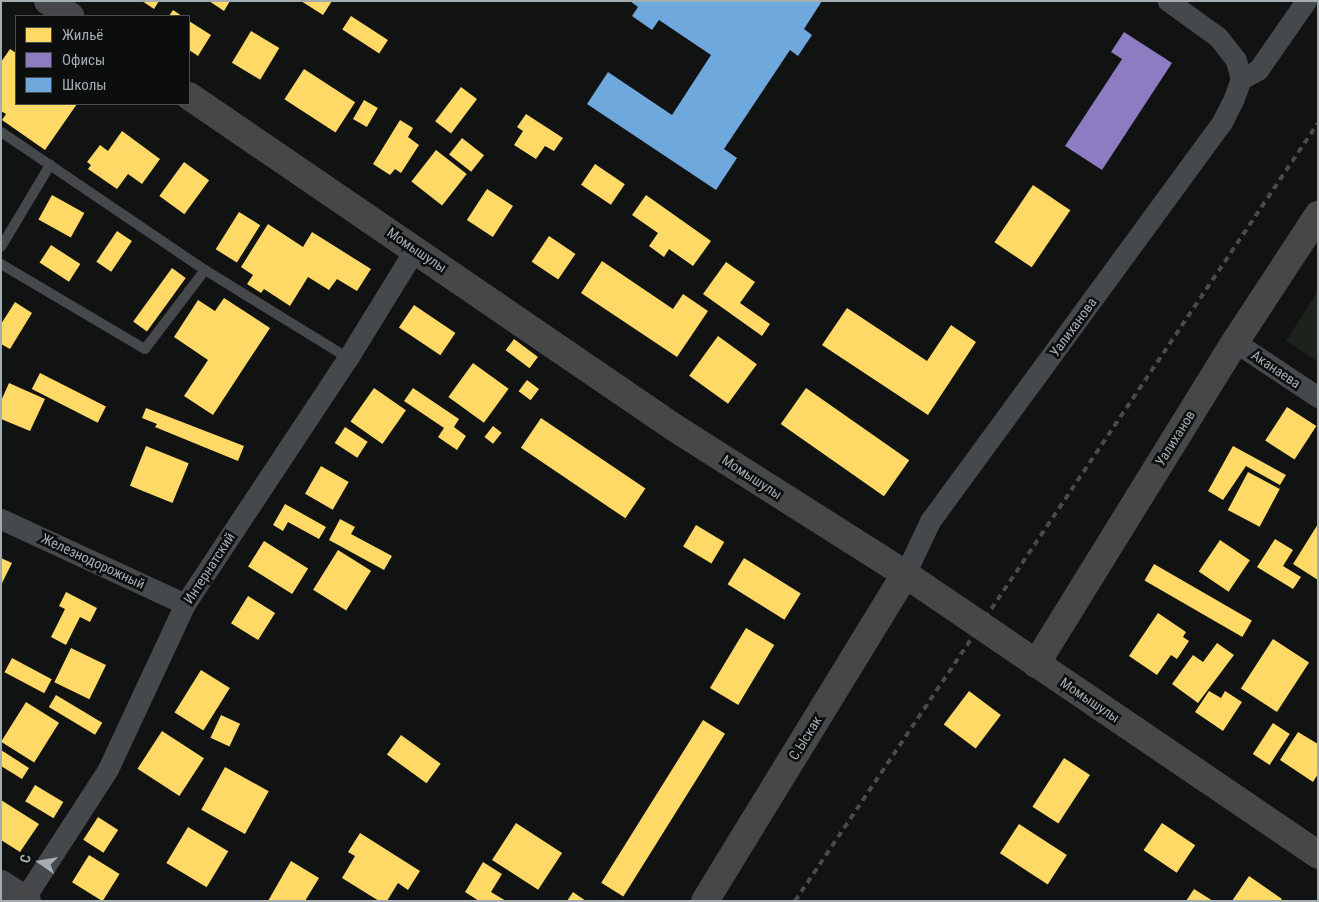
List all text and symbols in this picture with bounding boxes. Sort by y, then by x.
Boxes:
legend [15,15,190,105]
text: Жильё [62,26,103,44]
text: Офисы [62,51,105,69]
text: Школы [62,76,107,94]
street label: Момышулы [384,224,450,276]
street label: Уалиханова [1046,294,1100,360]
street label: Аканаева [1248,346,1304,392]
street label: Уалиханов [1151,407,1199,469]
street label: Момышулы [719,451,785,503]
street label: Интернатский [180,529,238,607]
street label: Железнодорожный [38,530,148,592]
street label: Момышулы [1057,674,1123,726]
street label: С.Ыскак [785,713,825,763]
north arrow [15,837,65,887]
text: С [17,853,34,864]

